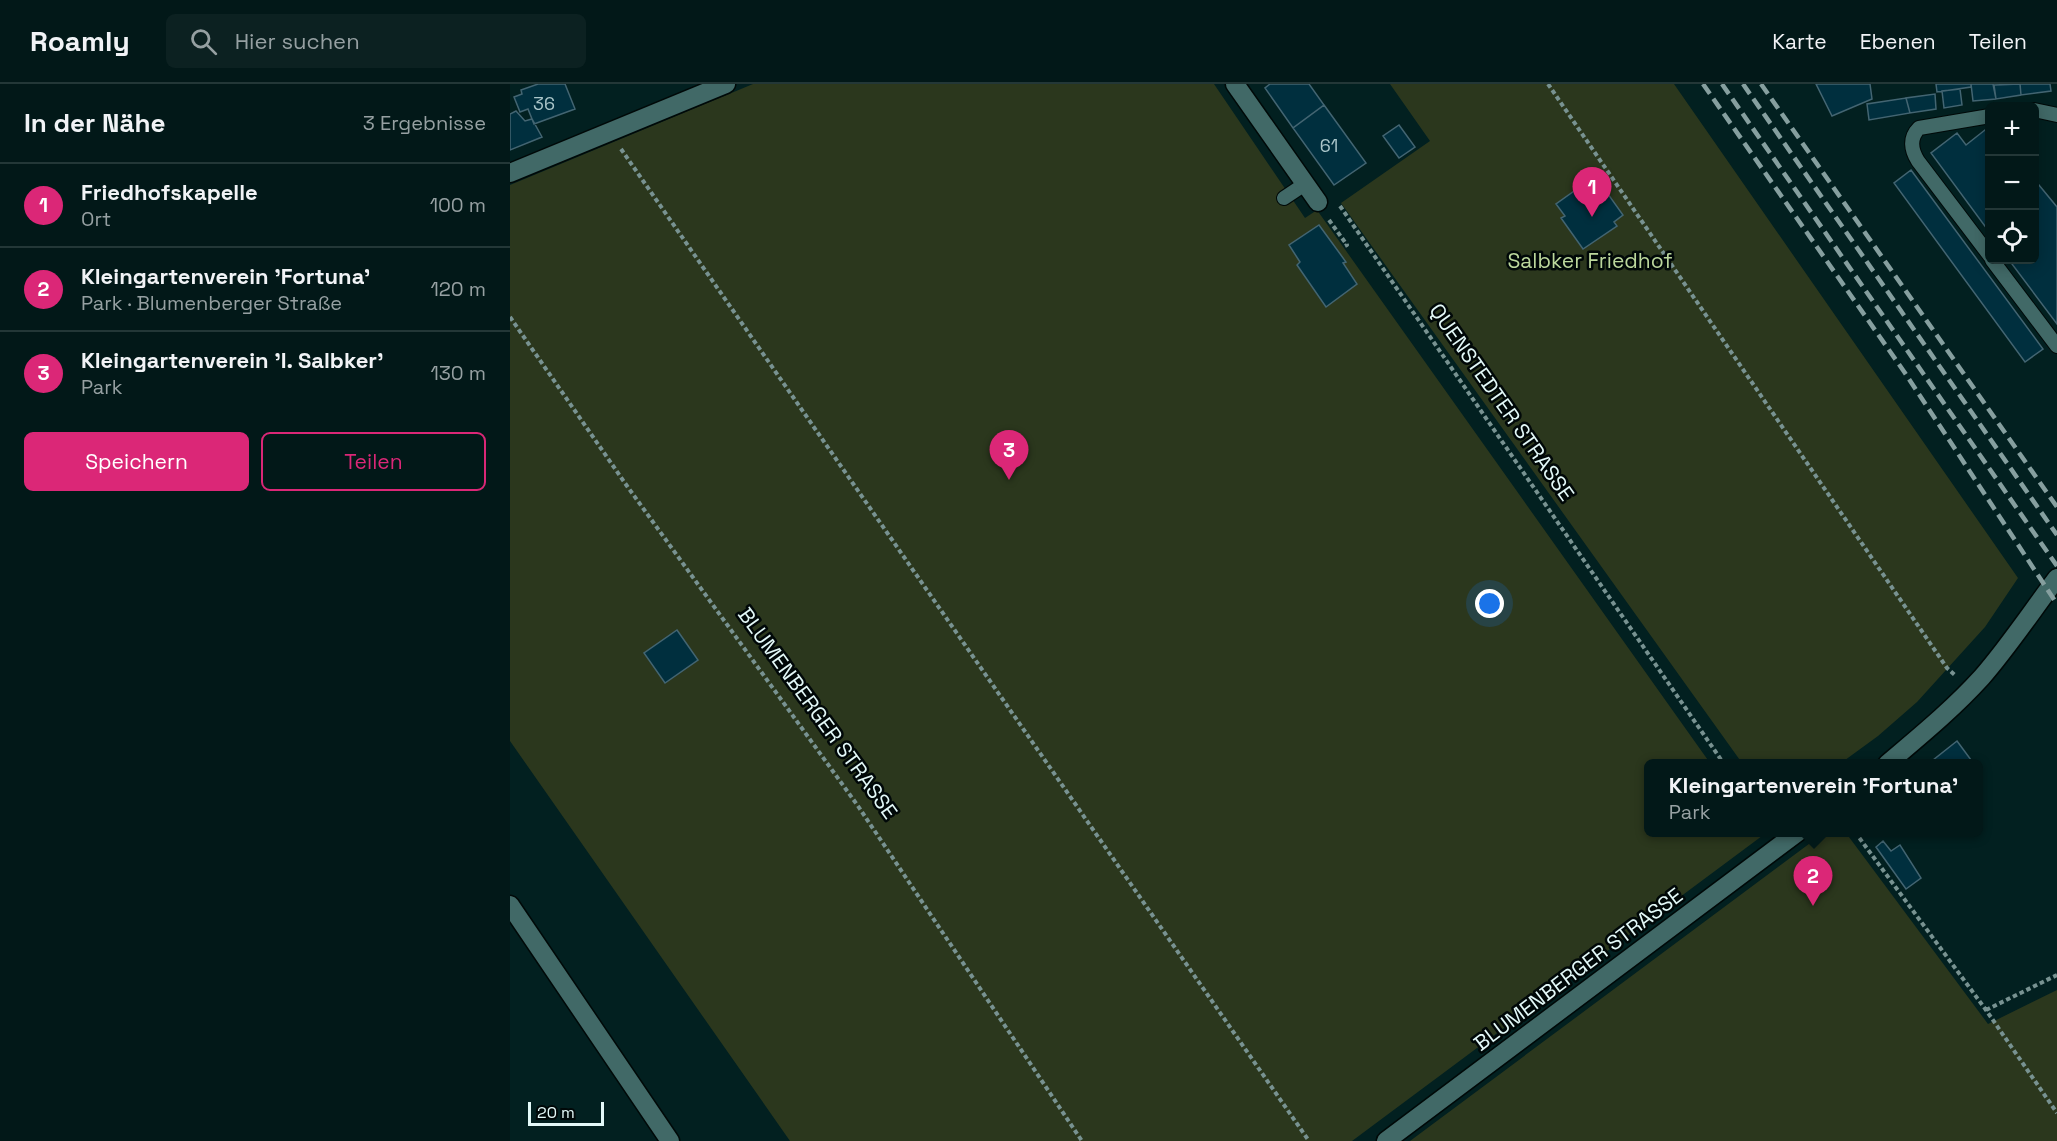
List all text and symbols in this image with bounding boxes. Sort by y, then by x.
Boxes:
search box [166,14,586,68]
text: Roamly [30,23,130,59]
icon: search [187,25,220,58]
text: Hier suchen [235,27,360,55]
text: Karte [1772,28,1827,55]
text: Ebenen [1860,28,1936,55]
text: Teilen [1969,28,2027,55]
house number: 36 [533,92,555,115]
map controls [1985,102,2039,264]
button: + [1985,102,2039,156]
text: In der Nähe [24,106,165,140]
text: 3 Ergebnisse [363,110,486,136]
house number: 61 [1320,134,1338,157]
button: − [1985,156,2039,210]
pin: 1 [1572,168,1612,217]
text: Friedhofskapelle [81,178,258,206]
text: 1 [39,192,48,218]
text: 100 m [430,192,486,218]
text: Ort [81,206,111,232]
button: locate [1985,210,2039,264]
park label: Salbker Friedhof [1507,247,1673,274]
text: Kleingartenverein 'Fortuna' [81,262,370,290]
text: 2 [38,276,49,302]
text: 120 m [430,276,486,302]
text: Park · Blumenberger Straße [81,290,342,316]
street label: QUENSTEDTER STRASSE [1424,298,1580,506]
text: Kleingartenverein 'I. Salbker' [81,346,384,374]
text: 3 [37,360,50,386]
text: 130 m [430,360,486,386]
text: Park [81,374,123,400]
pin: 3 [990,430,1028,480]
button: Speichern [24,432,249,491]
button: Teilen [261,432,486,491]
your location [1475,589,1504,618]
street label: BLUMENBERGER STRASSE [732,602,904,824]
popup [1644,759,1983,837]
text: Kleingartenverein 'Fortuna' [1669,771,1958,799]
text: Park [1669,799,1710,825]
pin: 2 [1794,856,1832,906]
street label: BLUMENBERGER STRASSE [1468,882,1688,1056]
scale bar [528,1099,604,1126]
text: 20 m [537,1102,575,1123]

